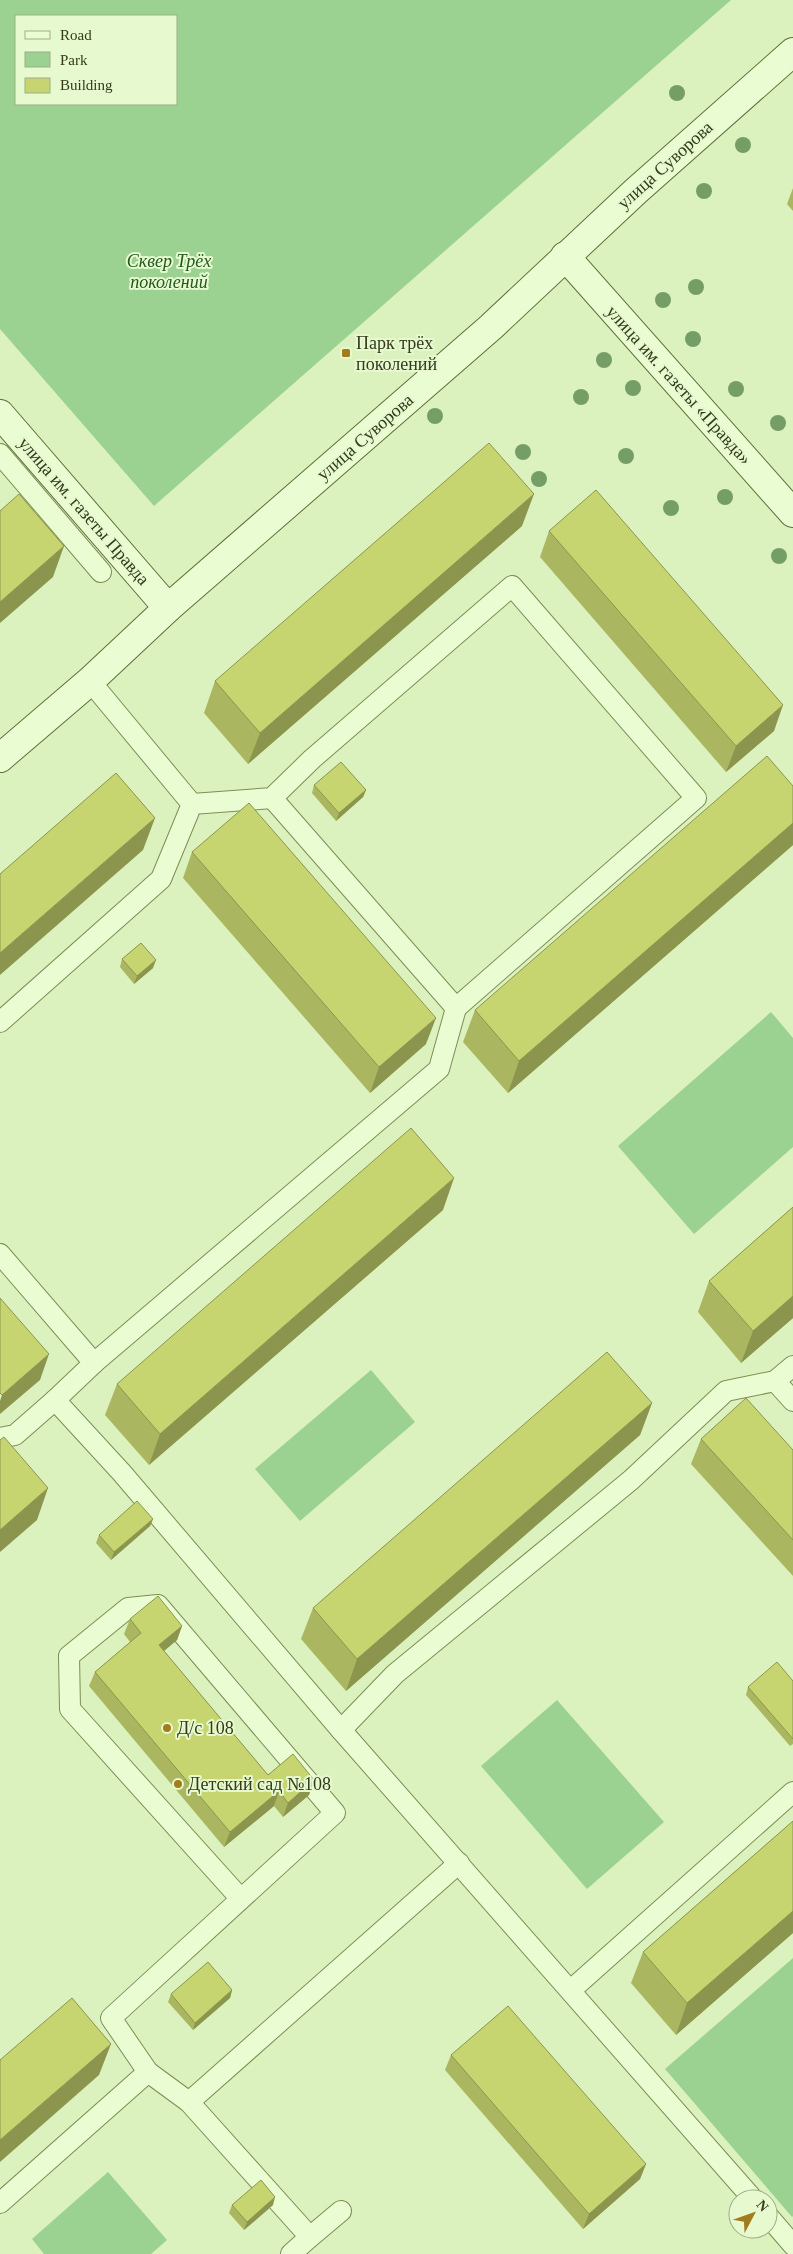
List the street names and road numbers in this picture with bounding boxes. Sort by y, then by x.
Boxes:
street label: улица Суворова [613,117,717,213]
street label: улица им. газеты «Правда» [602,301,756,469]
street label: улица Суворова [313,390,417,484]
street label: улица им. газеты Правда [14,433,154,589]

